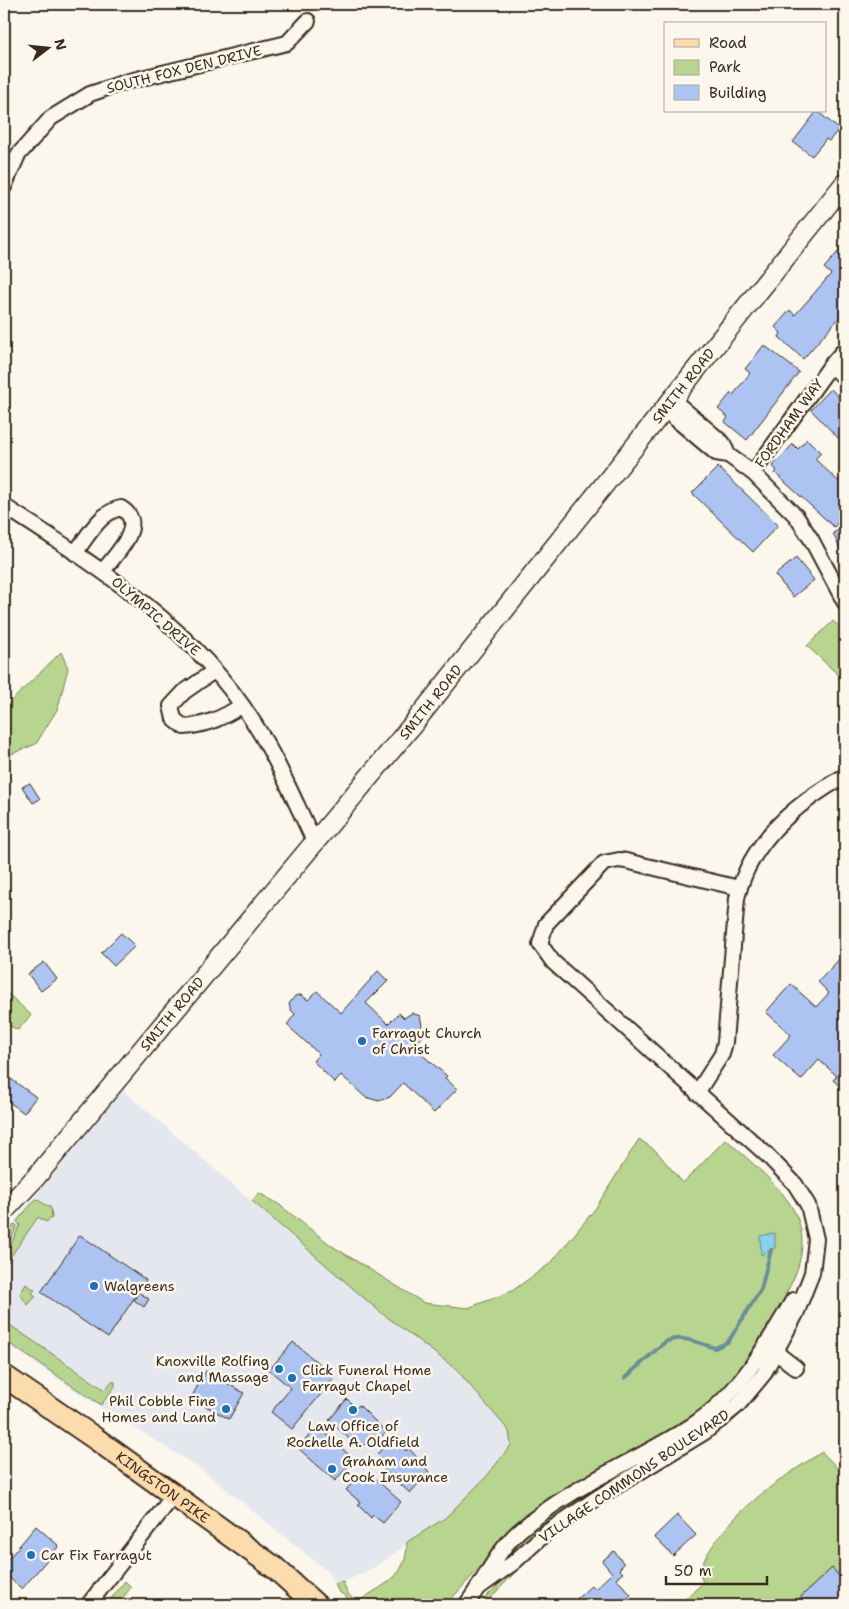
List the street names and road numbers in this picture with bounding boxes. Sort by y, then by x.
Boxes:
street label: SOUTH FOX DEN DRIVE [105,41,264,97]
street label: SMITH ROAD [648,345,719,427]
street label: FORDHAM WAY [751,374,828,471]
street label: OLYMPIC DRIVE [108,572,204,660]
street label: SMITH ROAD [395,661,466,743]
street label: SMITH ROAD [136,973,208,1055]
street label: VILLAGE COMMONS BOULEVARD [535,1405,733,1547]
street label: KINGSTON PIKE [112,1447,214,1527]

